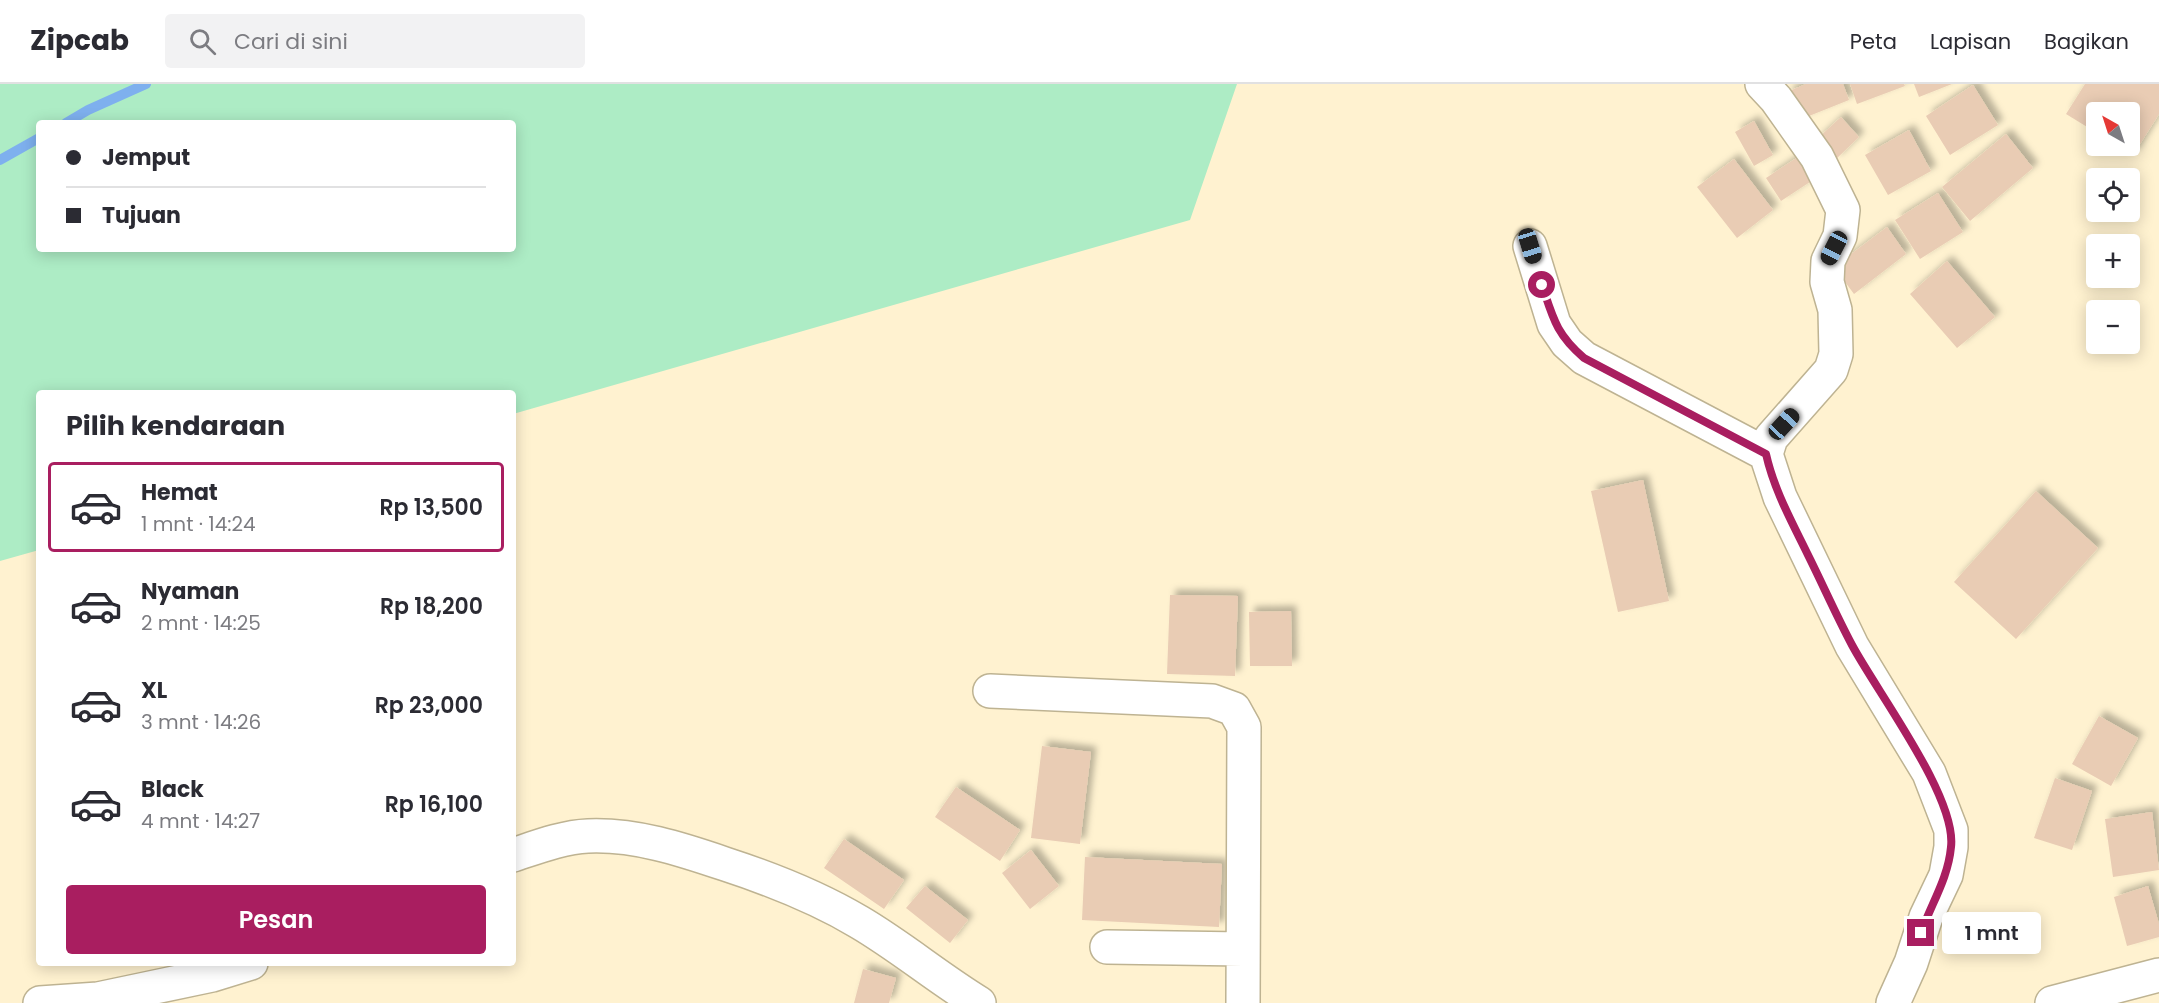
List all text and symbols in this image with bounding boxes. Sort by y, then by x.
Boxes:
search box [165,14,585,68]
text: Zipcab [30,21,129,60]
icon: search [186,25,219,58]
text: Cari di sini [234,26,348,57]
text: Peta [1850,27,1897,56]
text: Lapisan [1930,27,2011,56]
text: Bagikan [2044,27,2129,56]
north arrow [2086,102,2140,156]
map controls [2086,102,2140,354]
text: Jemput [102,142,190,173]
button: locate [2086,168,2140,222]
text: Tujuan [102,200,181,231]
car [1516,226,1544,266]
car [1818,228,1850,268]
button: + [2086,234,2140,288]
route start [1528,271,1555,298]
button: − [2086,300,2140,354]
car [1765,405,1803,443]
text: Pilih kendaraan [66,407,285,444]
text: Hemat [141,477,218,508]
icon: car [69,480,123,534]
text: Rp 13,500 [379,492,483,523]
text: 1 mnt · 14:24 [141,510,256,538]
text: Nyaman [141,576,239,607]
icon: car [69,579,123,633]
text: Rp 18,200 [380,591,483,622]
text: 2 mnt · 14:25 [141,609,261,637]
text: XL [141,675,167,706]
icon: car [69,678,123,732]
text: Rp 23,000 [375,690,483,721]
text: 3 mnt · 14:26 [141,708,261,736]
text: Black [141,774,204,805]
icon: car [69,777,123,831]
text: Rp 16,100 [385,789,483,820]
text: 4 mnt · 14:27 [141,807,260,835]
button: Pesan [66,885,486,954]
callout: 1 mnt [1942,912,2041,954]
route end [1907,919,1934,946]
text: 1 mnt [1965,919,2018,947]

